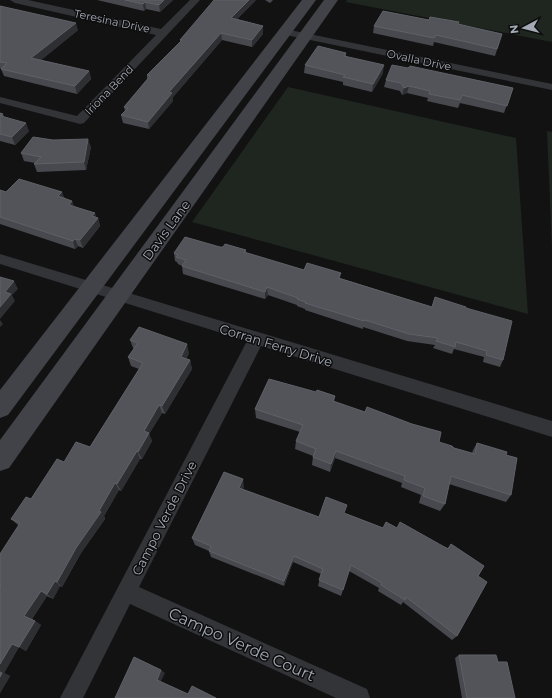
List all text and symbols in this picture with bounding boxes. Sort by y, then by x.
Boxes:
street label: Teresina Drive [73,6,152,36]
north arrow [504,8,544,48]
text: N [507,24,522,34]
street label: Ovalla Drive [385,46,453,74]
street label: Iriona Bend [82,62,136,118]
street label: Davis Lane [139,197,193,263]
street label: Corran Ferry Drive [218,320,335,370]
street label: Campo Verde Drive [128,458,200,578]
street label: Campo Verde Court [166,604,319,686]

